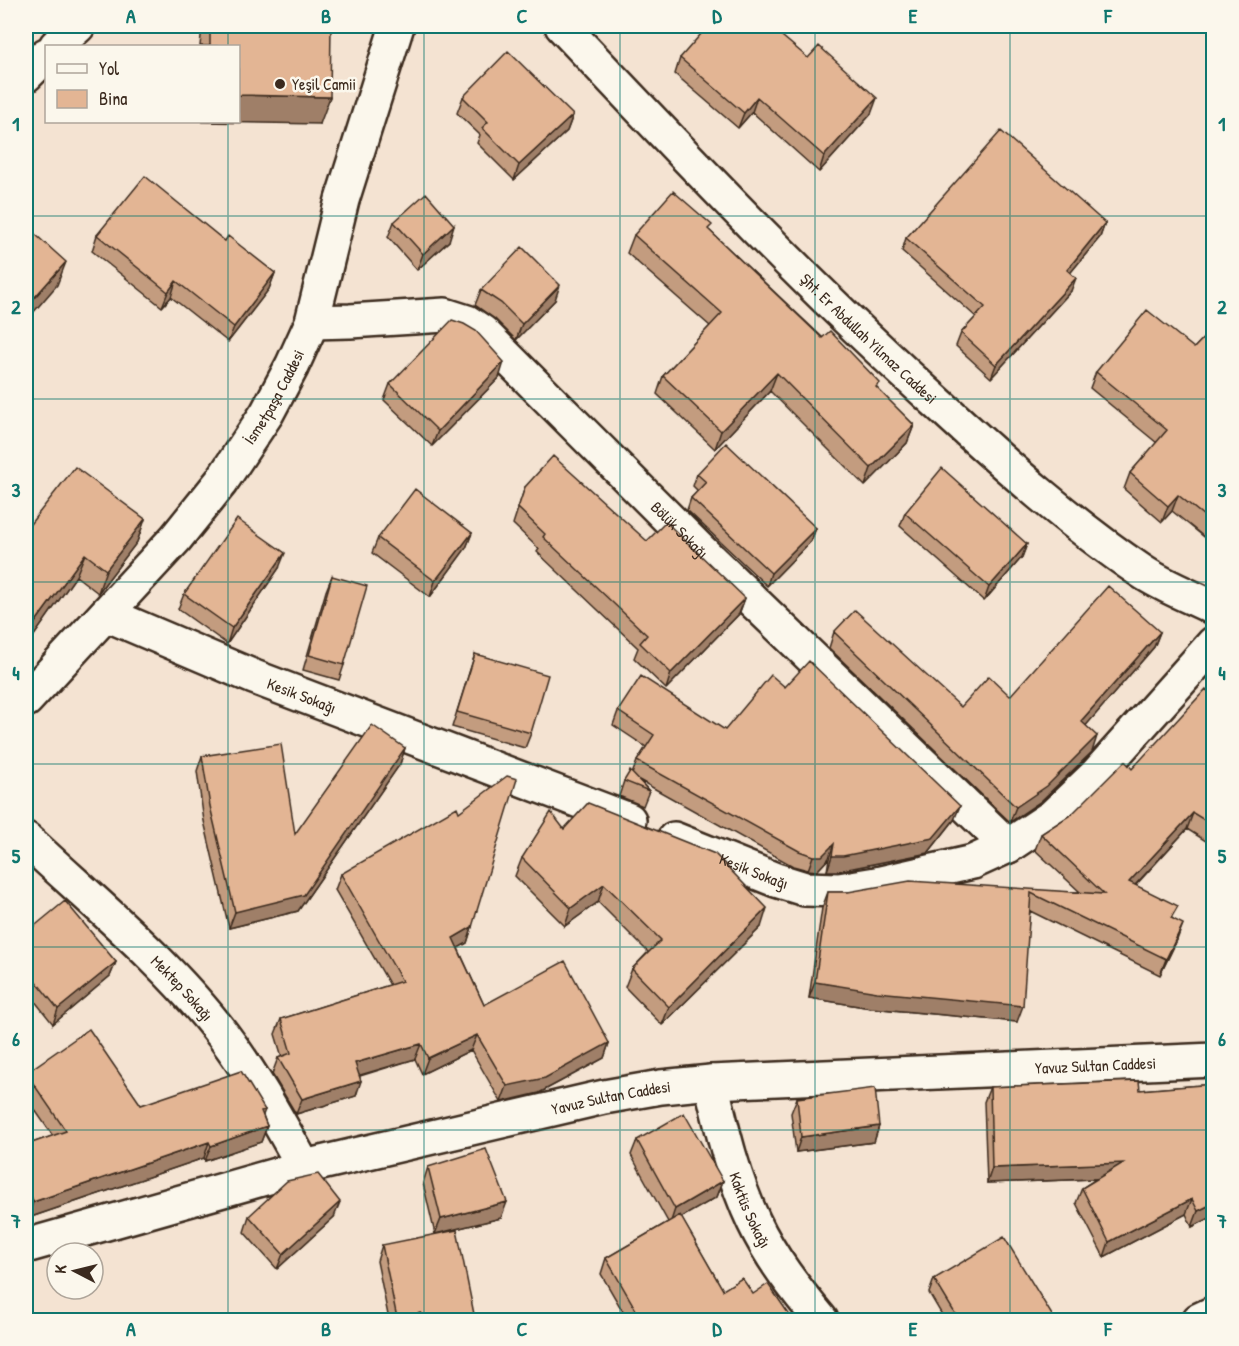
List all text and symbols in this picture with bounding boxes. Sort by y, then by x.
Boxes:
text: A [126,2,136,29]
text: B [321,2,331,29]
text: C [517,2,528,29]
text: D [712,2,722,29]
text: E [909,2,918,29]
text: F [1103,2,1113,29]
legend [45,45,240,123]
text: Yol [99,56,119,81]
place label: Yeşil Camii [292,73,356,95]
marker: Yeşil Camii [273,77,287,91]
text: Bina [99,86,127,111]
text: 1 [12,110,20,137]
text: 1 [1218,110,1226,137]
street label: Şht. Er Abdullah Yilmaz Caddesi [796,268,942,409]
text: 2 [11,293,21,320]
text: 2 [1217,293,1227,320]
street label: İsmetpaşa Caddesi [238,346,309,449]
text: 3 [12,476,21,503]
text: 3 [1218,476,1227,503]
street label: Bölük Sokağı [646,496,713,563]
text: 4 [12,659,20,686]
text: 4 [1218,659,1226,686]
street label: Kesik Sokağı [264,672,339,718]
text: 5 [12,842,21,869]
text: 5 [1218,842,1227,869]
street label: Kesik Sokağı [716,847,791,894]
street label: Mektep Sokağı [146,950,218,1026]
text: 6 [12,1025,20,1052]
text: 6 [1218,1025,1226,1052]
street label: Yavuz Sultan Caddesi [1034,1052,1156,1079]
street label: Yavuz Sultan Caddesi [549,1075,672,1120]
street label: Kaktüs Sokağı [724,1169,776,1252]
text: 7 [10,1207,21,1234]
text: 7 [1216,1207,1227,1234]
north arrow [45,1241,105,1301]
text: K [49,1263,72,1275]
text: A [126,1315,136,1342]
text: B [321,1315,331,1342]
text: C [517,1315,528,1342]
text: D [712,1315,722,1342]
text: E [909,1315,918,1342]
text: F [1103,1315,1113,1342]

